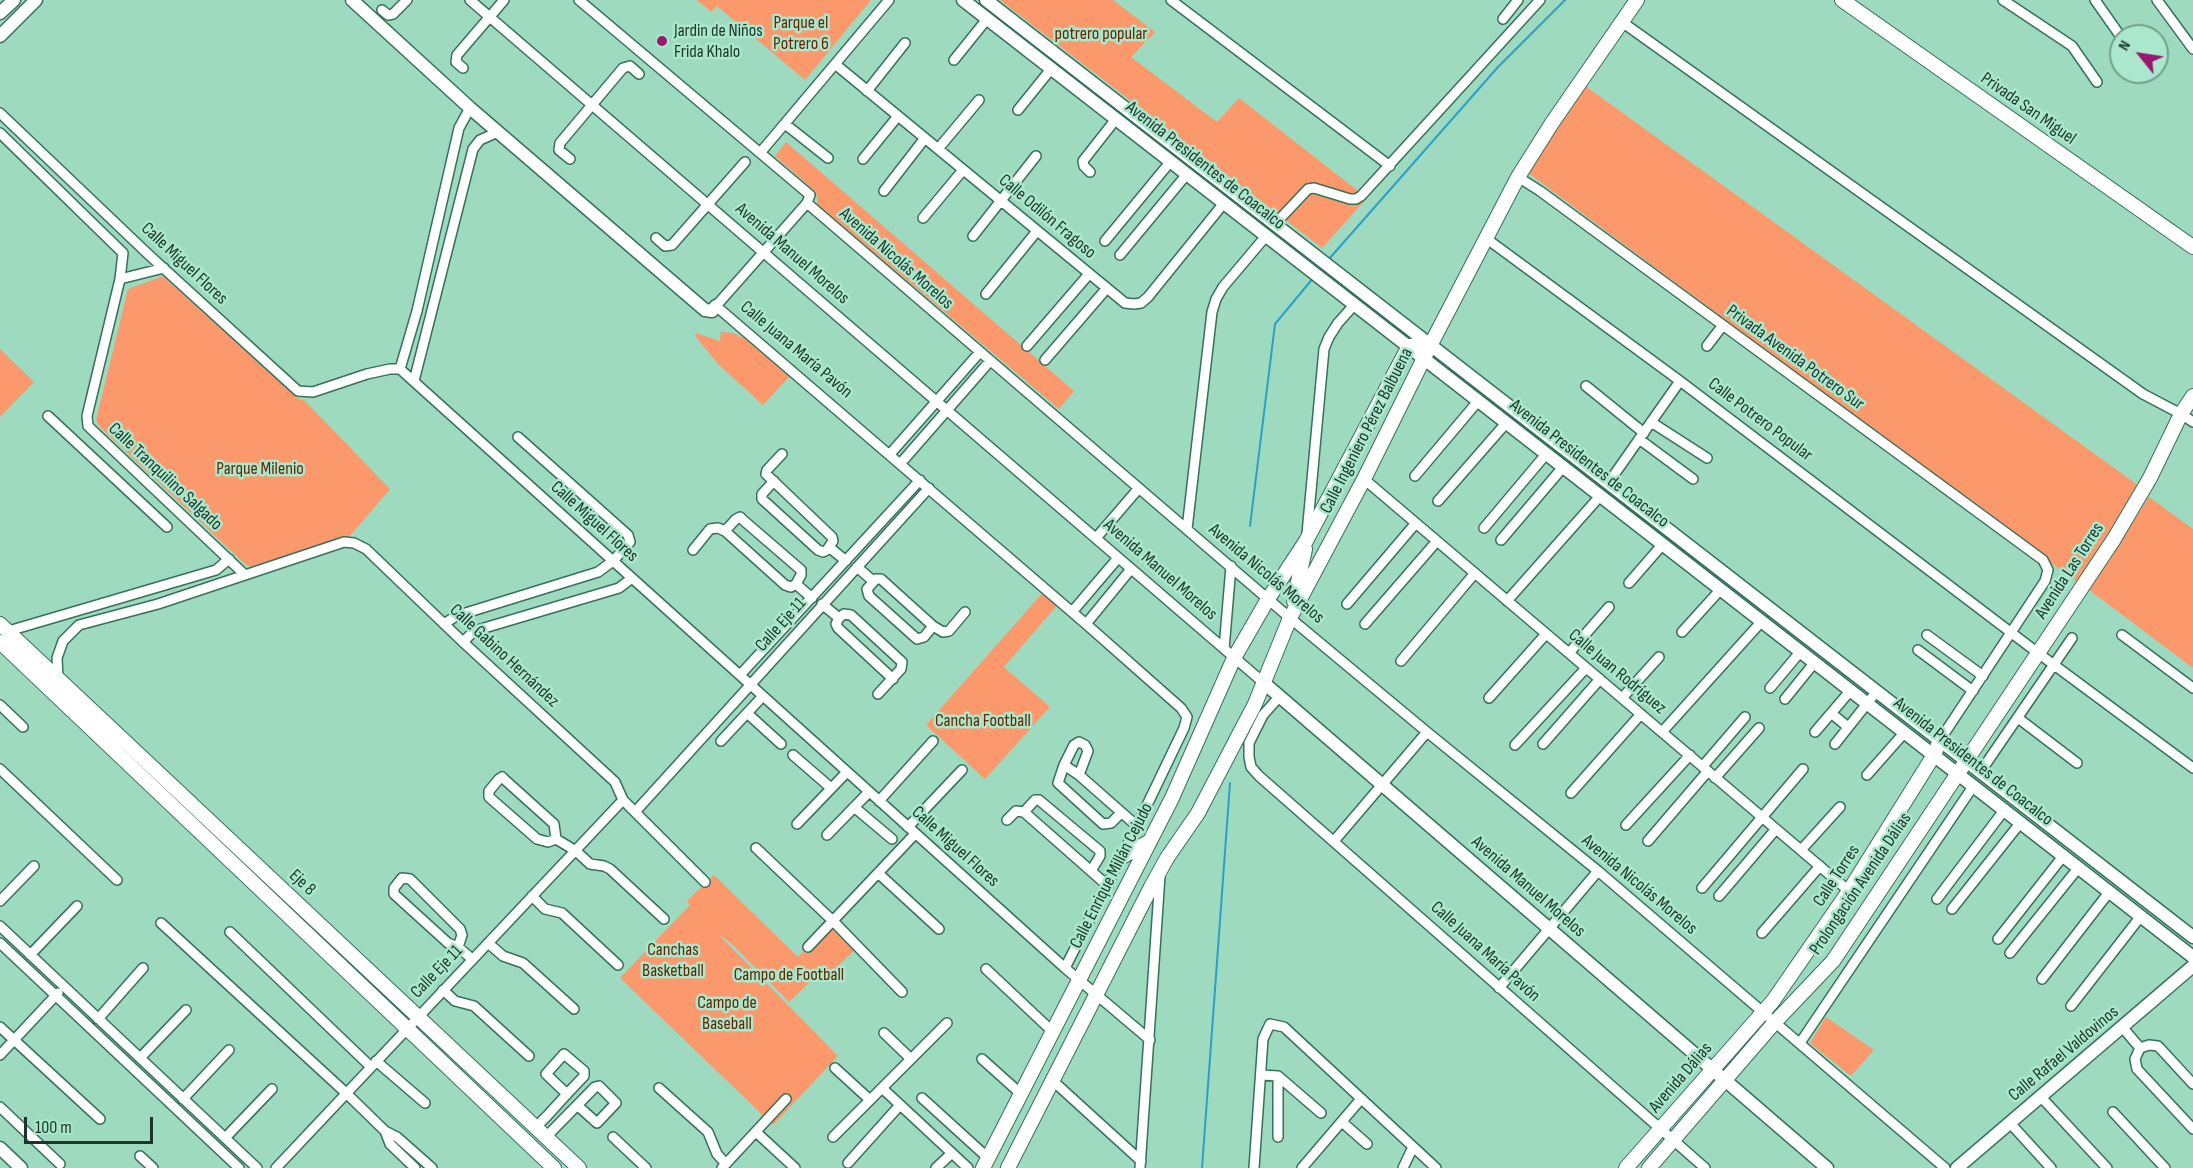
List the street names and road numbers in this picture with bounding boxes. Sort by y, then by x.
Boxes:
street label: Privada San Miguel [1976,68,2080,150]
street label: Avenida Presidentes de Coacalco [1121,97,1289,235]
street label: Calle Odilón Fragoso [994,170,1100,264]
street label: Avenida Manuel Morelos [731,199,853,309]
street label: Avenida Nicolás Morelos [835,204,957,314]
street label: Calle Miguel Flores [136,218,232,310]
street label: Calle Juana María Pavón [735,297,857,403]
street label: Privada Avenida Potrero Sur [1722,301,1868,415]
street label: Calle Ingeniero Pérez Balbuena [1316,345,1418,517]
street label: Calle Potrero Popular [1703,374,1817,466]
street label: Avenida Presidentes de Coacalco [1505,395,1673,533]
street label: Calle Tranquilino Salgado [104,419,226,535]
street label: Calle Miguel Flores [546,477,642,567]
street label: Avenida Manuel Morelos [1099,515,1221,625]
street label: Avenida Nicolás Morelos [1204,519,1328,629]
street label: Avenida Las Torres [2031,519,2109,623]
street label: Calle Eje 11 [751,593,811,657]
street label: Calle Gabino Hernández [445,600,563,712]
street label: Calle Juan Rodríguez [1564,625,1670,719]
street label: Avenida Presidentes de Coacalco [1889,693,2057,831]
street label: Calle Enrique Millán Cejudo [1066,800,1158,952]
street label: Calle Miguel Flores [907,802,1003,892]
street label: Prolongación Avenida Dálias [1805,809,1917,959]
street label: Avenida Nicolás Morelos [1577,830,1701,940]
street label: Avenida Manuel Morelos [1467,832,1589,942]
street label: Calle Torres [1809,841,1865,911]
street label: Eje 8 [284,865,320,901]
street label: Calle Juana María Pavón [1426,897,1544,1007]
street label: Calle Eje 11 [406,941,468,1003]
street label: Calle Rafael Valdovinos [2005,1002,2123,1106]
street label: Avenida Dálias [1645,1038,1717,1118]

